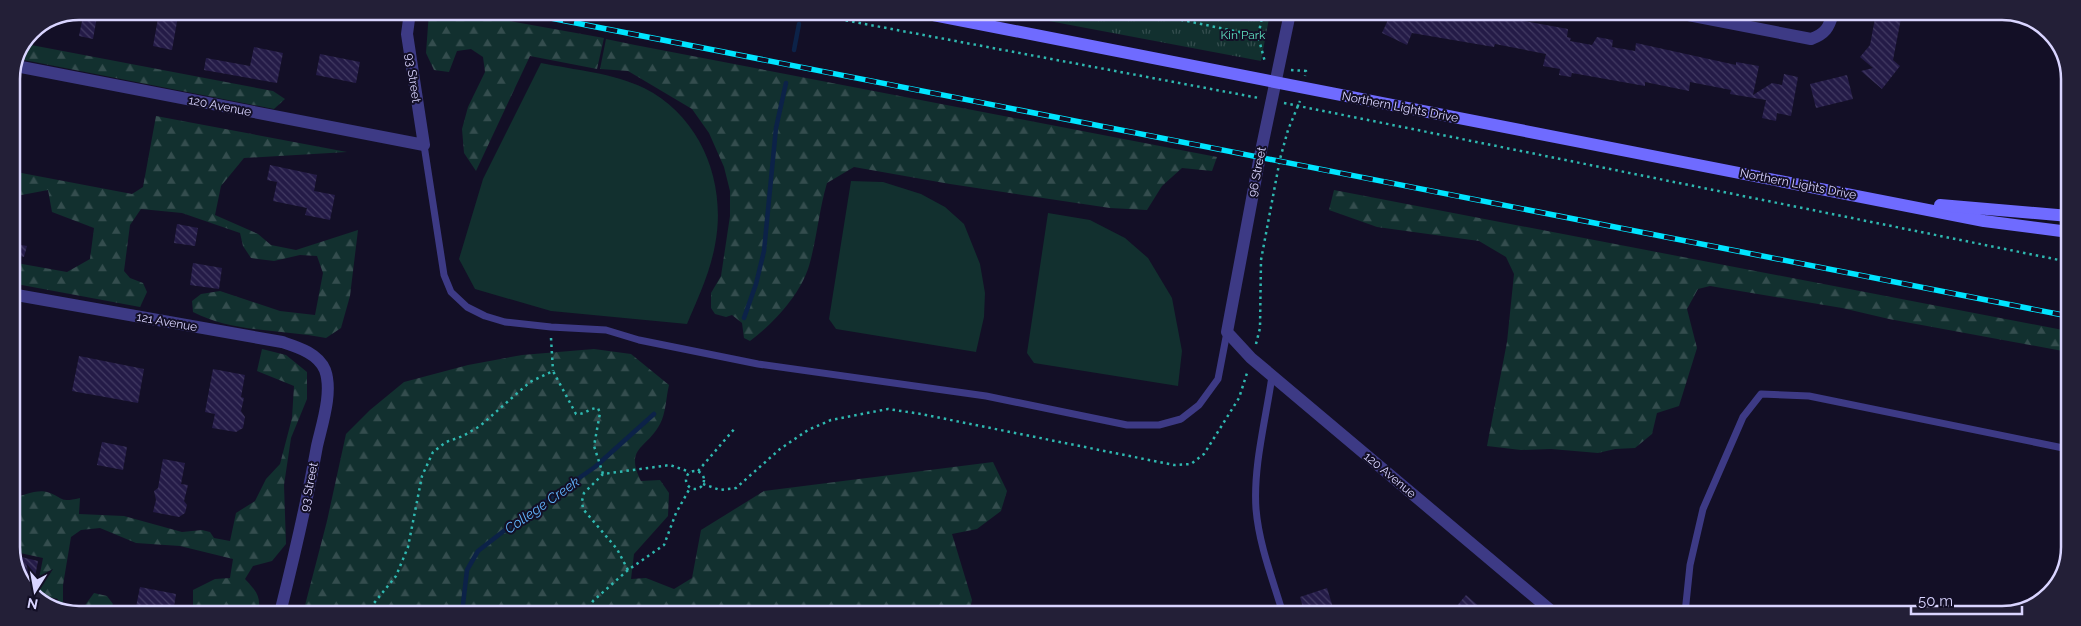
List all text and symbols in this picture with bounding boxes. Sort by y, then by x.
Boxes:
park label: Kin Park [1221,28,1266,42]
street label: 93 Street [403,52,423,104]
street label: Northern Lights Drive [1341,89,1459,125]
street label: 120 Avenue [187,93,253,119]
street label: 96 Street [1245,146,1269,198]
street label: Northern Lights Drive [1739,166,1857,202]
street label: 121 Avenue [136,310,198,334]
street label: 120 Avenue [1361,449,1419,501]
street label: 93 Street [297,461,321,513]
water label: College Creek [502,473,583,537]
north arrow [10,566,60,616]
scale bar [1911,584,2022,616]
text: 50 m [1918,592,1953,610]
text: N [26,595,39,613]

